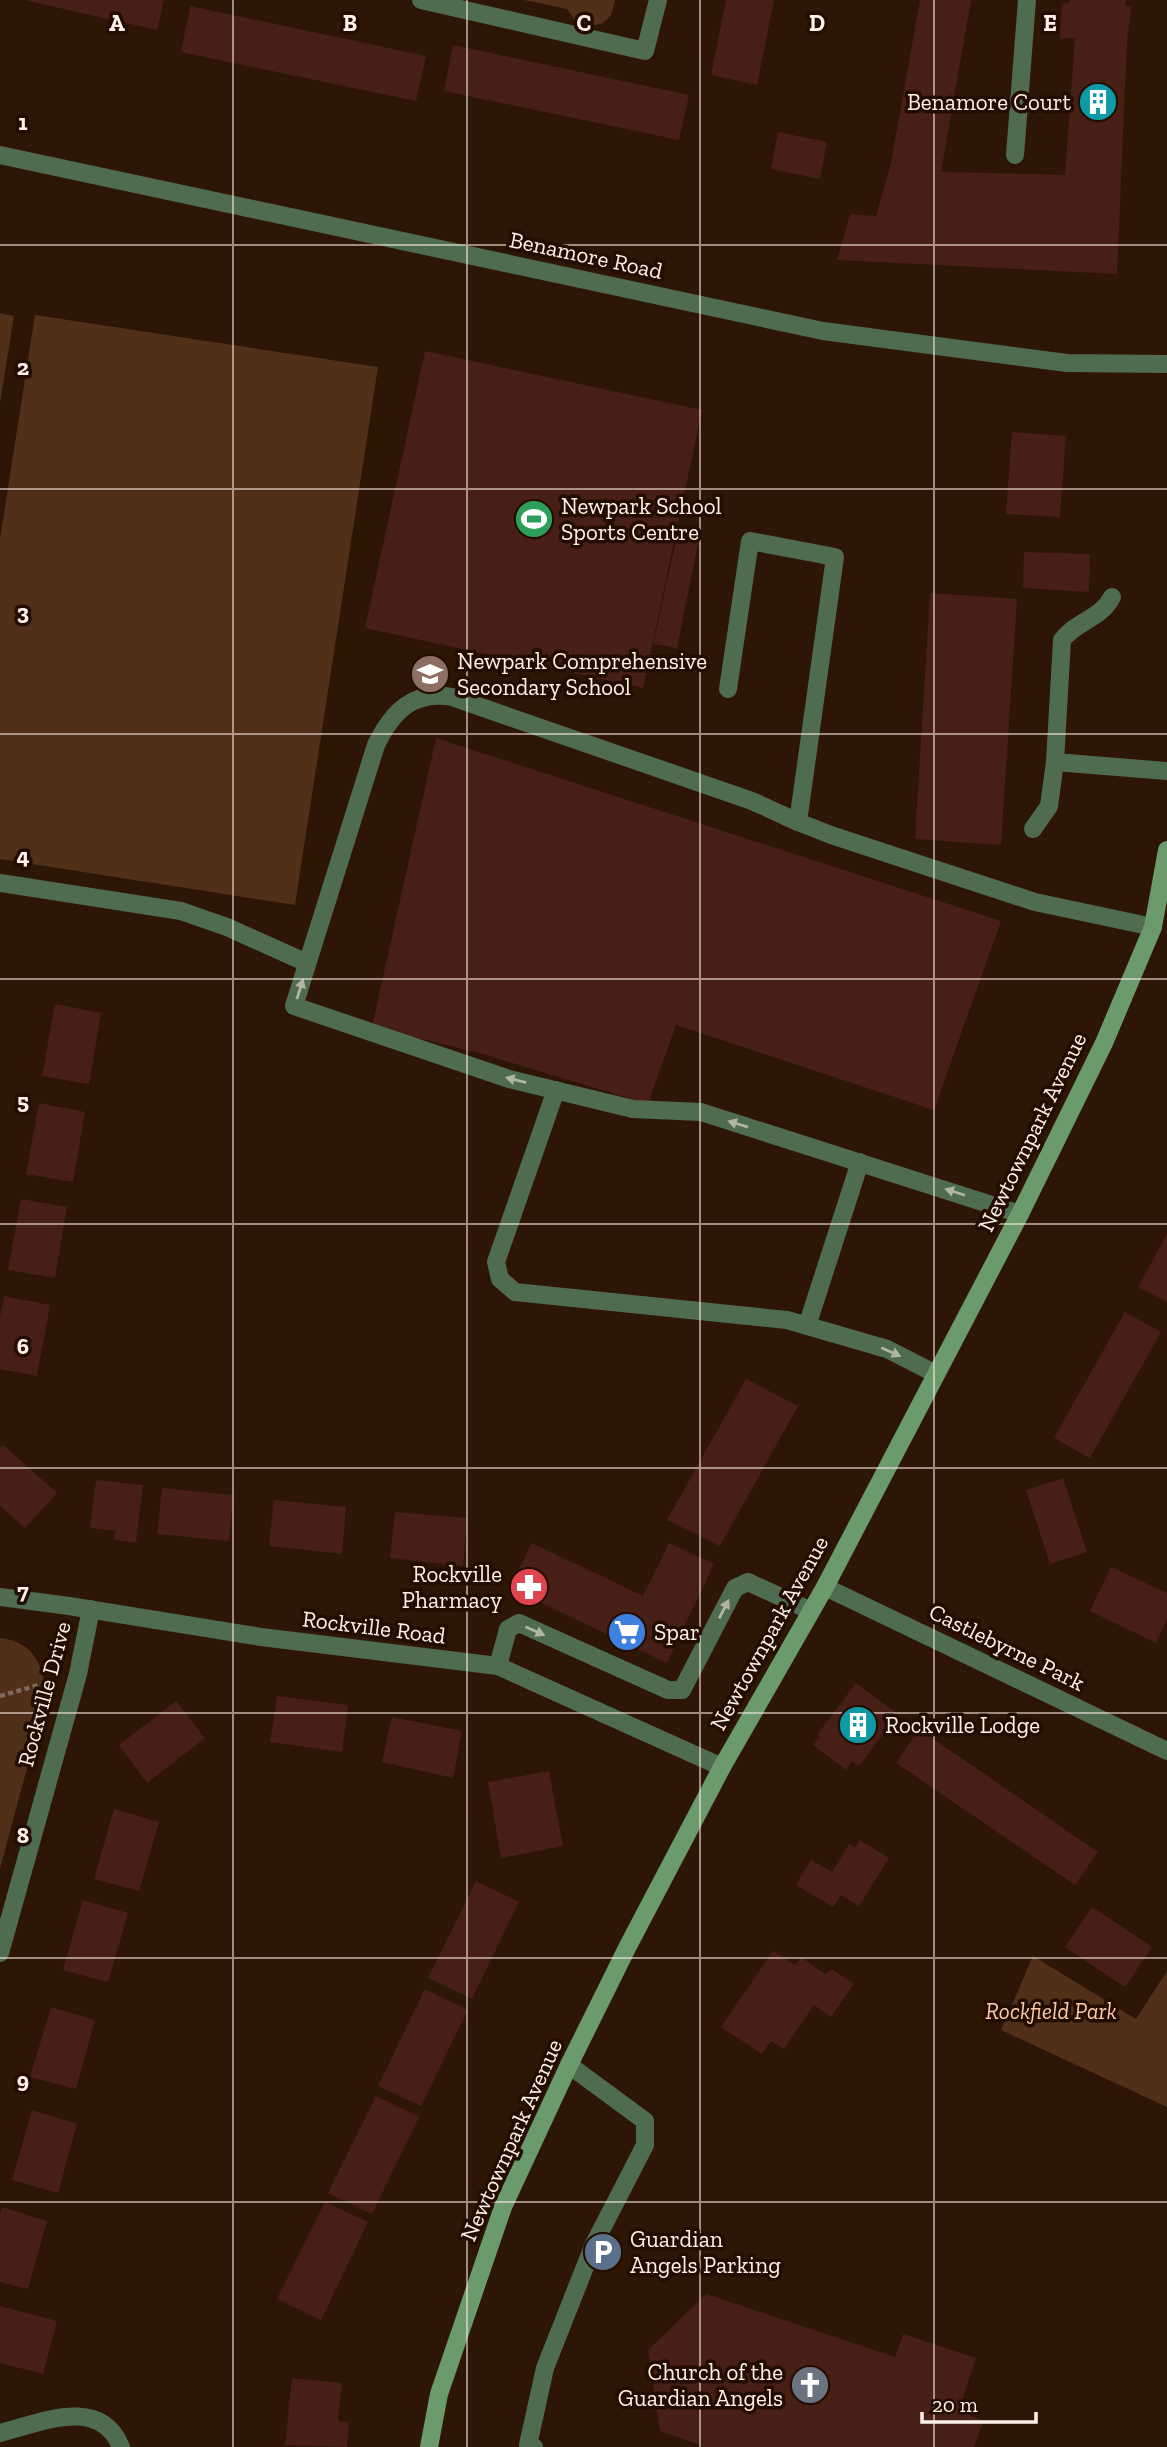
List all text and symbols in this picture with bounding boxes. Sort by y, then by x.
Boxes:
text: A [109,9,125,37]
text: B [343,9,357,37]
text: C [577,9,591,37]
text: D [809,9,825,37]
text: E [1043,9,1057,37]
building icon: Benamore Court [1077,81,1119,123]
place label: Benamore Court [907,88,1071,116]
text: 1 [18,108,28,136]
street label: Benamore Road [507,225,665,285]
text: 2 [17,353,29,381]
place label: Newpark School Sports Centre [561,492,722,546]
sports icon: Newpark School Sports Centre [513,498,555,540]
text: 3 [17,598,29,626]
place label: Newpark Comprehensive Secondary School [457,647,707,701]
school or university icon: Newpark Comprehensive Secondary School [409,653,451,695]
text: 4 [16,842,30,870]
one-way arrow [295,978,305,999]
street label: Newtownpark Avenue [972,1028,1092,1236]
one-way arrow [505,1074,527,1085]
text: 5 [17,1087,29,1115]
one-way arrow [728,1118,749,1129]
one-way arrow [945,1187,966,1197]
text: 6 [17,1332,29,1360]
one-way arrow [881,1346,901,1358]
street label: Newtownpark Avenue [704,1531,834,1735]
place label: Rockville Pharmacy [402,1560,502,1614]
pharmacy icon: Rockville Pharmacy [508,1566,550,1608]
text: 7 [17,1577,29,1605]
street label: Castlebyrne Park [925,1597,1089,1697]
one-way arrow [718,1598,730,1618]
street label: Rockville Road [301,1604,448,1650]
supermarket icon: Spar [606,1611,648,1653]
street label: Rockville Drive [11,1618,77,1770]
place label: Spar [654,1618,700,1646]
one-way arrow [525,1625,545,1637]
building icon: Rockville Lodge [837,1704,879,1746]
place label: Rockville Lodge [885,1711,1040,1739]
text: 8 [17,1821,29,1849]
park label: Rockfield Park [985,1997,1117,2025]
street label: Newtownpark Avenue [454,2035,568,2245]
text: 9 [17,2066,29,2094]
place label: Guardian Angels Parking [630,2225,781,2279]
parking icon: Guardian Angels Parking [582,2231,624,2273]
place label: Church of the Guardian Angels [618,2358,783,2412]
church icon: Church of the Guardian Angels [789,2364,831,2406]
scale bar [922,2380,1036,2424]
text: 20 m [932,2392,978,2417]

